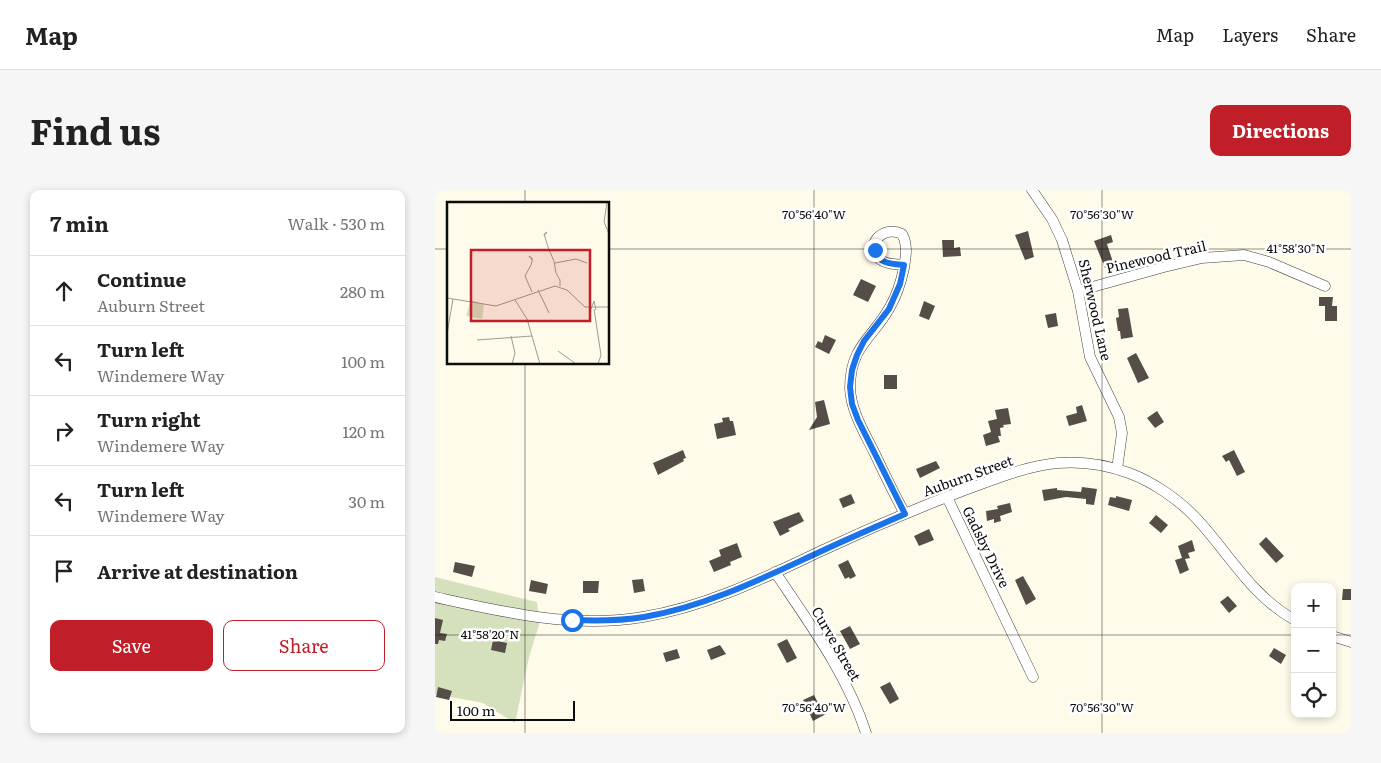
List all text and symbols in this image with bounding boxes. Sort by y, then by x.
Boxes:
text: Map [25,17,78,52]
text: Map [1156,21,1194,48]
text: Layers [1222,21,1278,48]
text: Share [1306,21,1356,48]
text: Find us [30,104,160,156]
button: Directions [1210,105,1351,156]
inset map [447,202,610,365]
text: 70°56'40"W [782,205,846,223]
text: 70°56'30"W [1070,205,1134,223]
text: 7 min [50,207,109,238]
text: Walk · 530 m [288,211,385,235]
street label: Pinewood Trail [1104,235,1208,277]
route end [864,239,887,262]
text: 41°58'30"N [1266,239,1326,257]
street label: Sherwood Lane [1075,257,1117,363]
text: Continue [97,265,186,293]
icon: ahead [50,277,78,305]
text: 280 m [340,279,385,303]
text: Auburn Street [97,293,205,317]
text: Turn left [97,335,184,363]
icon: left [50,347,78,375]
text: 100 m [341,349,385,373]
text: Windemere Way [97,363,224,387]
text: Turn right [97,405,201,433]
icon: right [50,417,78,445]
text: 120 m [342,419,385,443]
text: Windemere Way [97,433,224,457]
street label: Auburn Street [920,449,1016,501]
text: Turn left [97,475,184,503]
icon: left [50,487,78,515]
text: 30 m [348,489,385,513]
street label: Gadsby Drive [959,502,1015,591]
text: Windemere Way [97,503,224,527]
icon: arrive [50,557,78,585]
text: Arrive at destination [97,557,298,585]
map controls [1291,583,1336,718]
button: + [1291,583,1336,628]
street label: Curve Street [807,602,866,685]
route start [561,609,584,632]
button: Save [50,620,213,671]
button: Share [223,620,385,671]
text: 41°58'20"N [461,625,519,643]
button: − [1291,628,1336,673]
button: locate [1291,673,1336,718]
scale bar [450,698,575,721]
text: 70°56'40"W [782,698,846,716]
text: 70°56'30"W [1070,698,1134,716]
text: 100 m [457,700,495,720]

